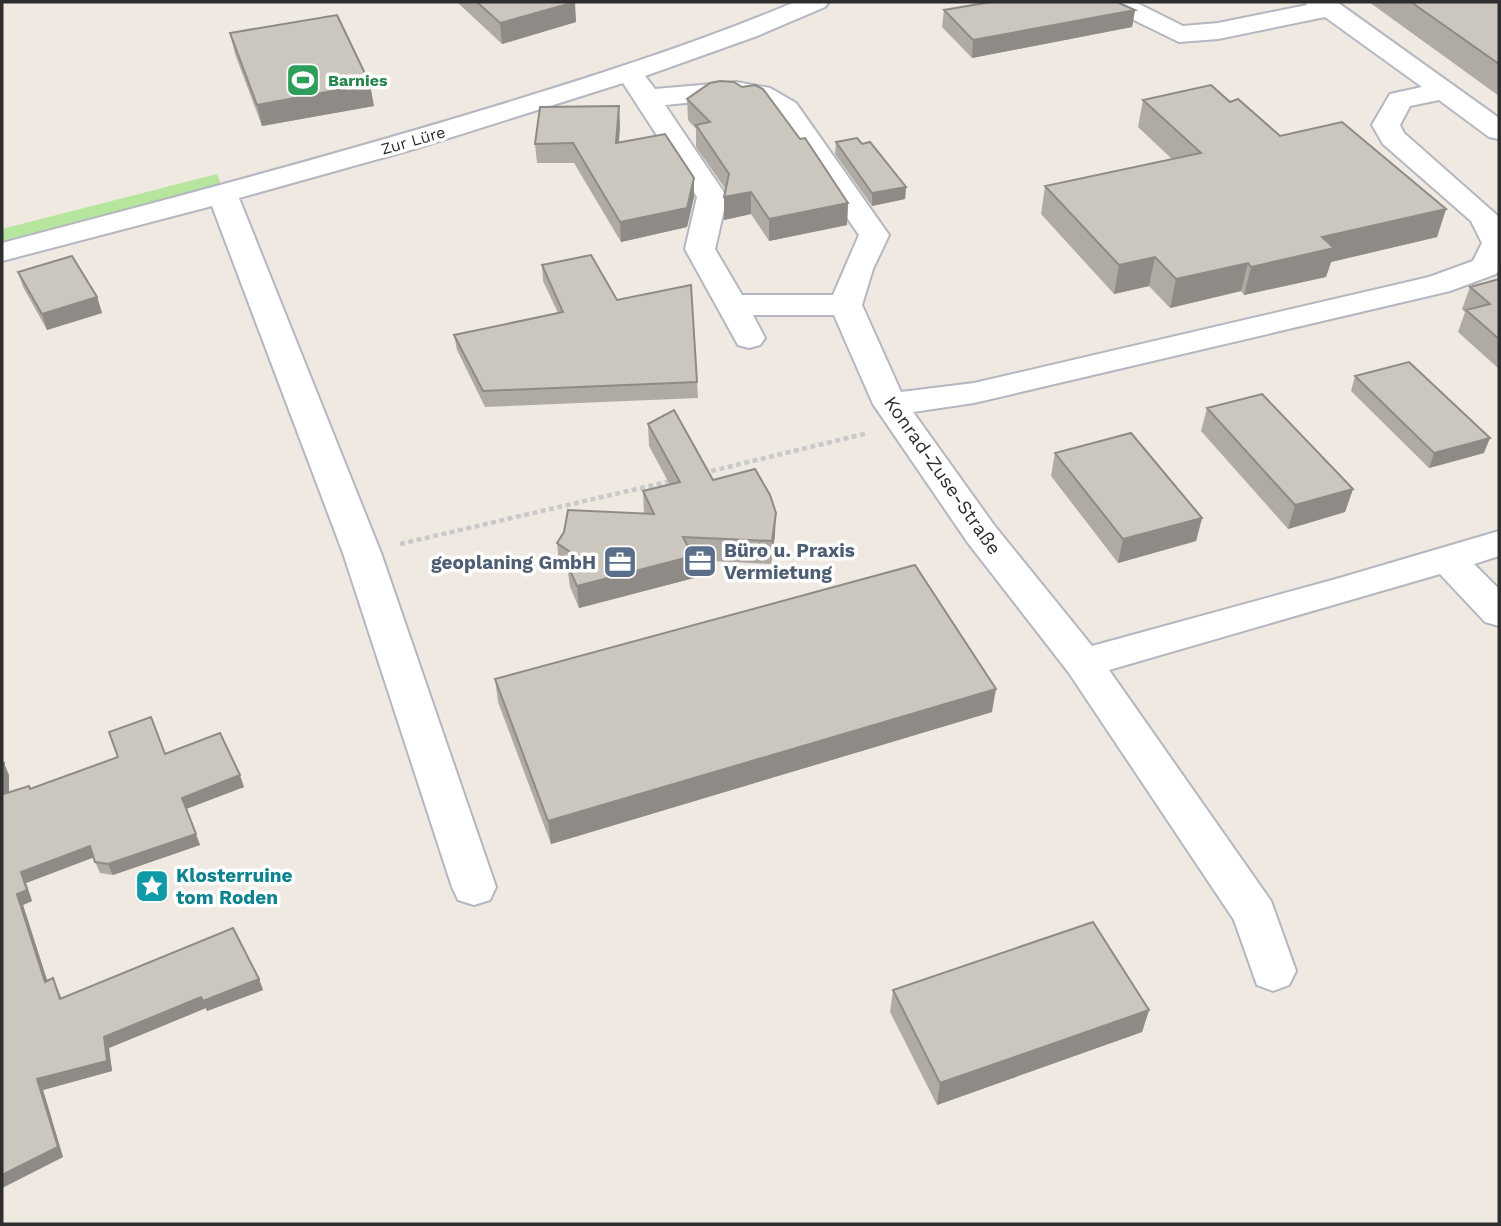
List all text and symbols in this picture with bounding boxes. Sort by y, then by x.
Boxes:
sports icon: Barnies [284,61,322,99]
place label: Barnies [328,71,388,90]
street label: Zur Lüre [379,122,448,159]
street label: Konrad-Zuse-Straße [879,392,1006,559]
place label: Büro u. Praxis Vermietung [724,539,855,584]
office icon: Büro u. Praxis Vermietung [681,542,719,580]
office icon: geoplaning GmbH [601,543,639,581]
place label: geoplaning GmbH [431,551,596,574]
place label: Klosterruine tom Roden [176,864,293,909]
place icon: Klosterruine tom Roden [133,867,171,905]

